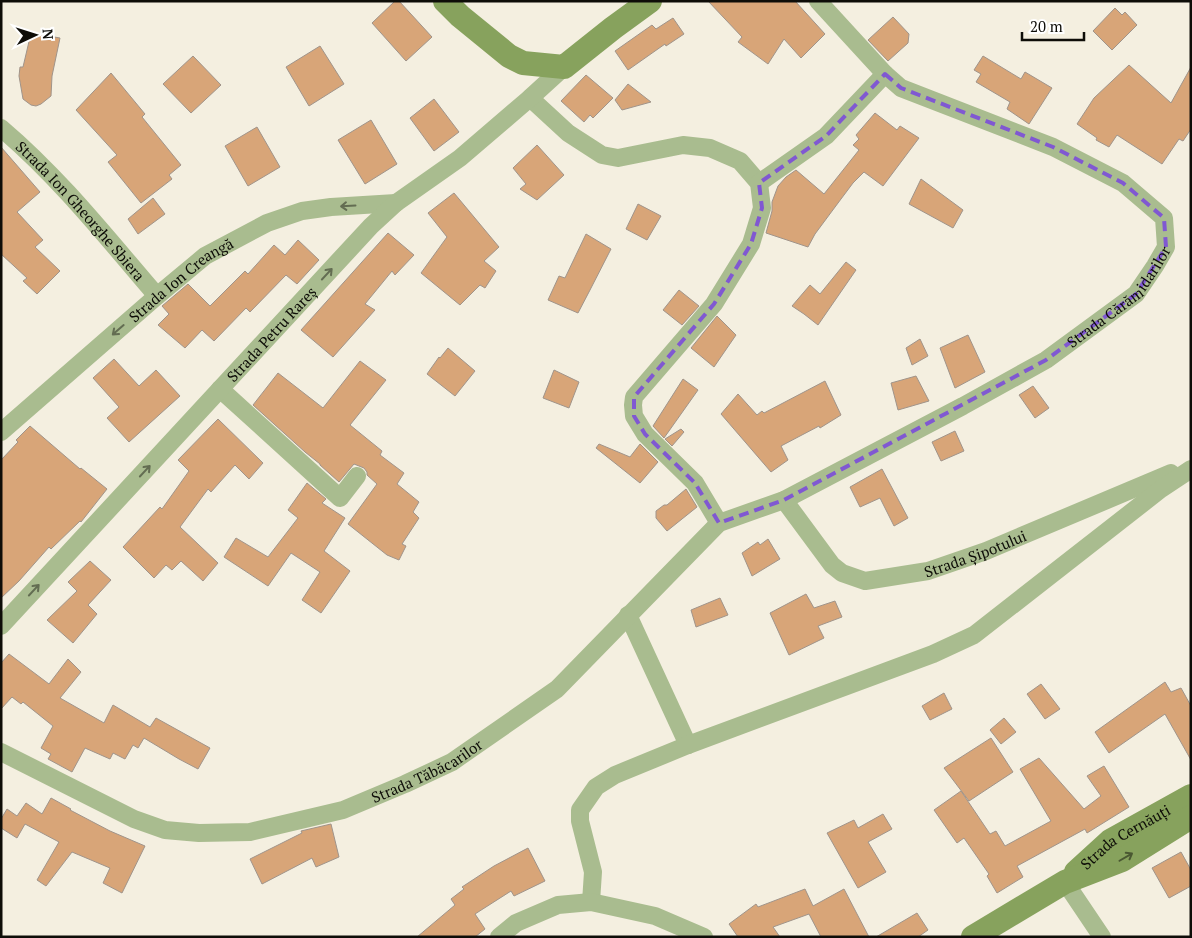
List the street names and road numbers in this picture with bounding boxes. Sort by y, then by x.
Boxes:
street label: Strada Ion Gheorghe Sbiera [12,136,150,285]
street label: Strada Ion Creangă [124,233,237,326]
street label: Strada Cărămidarilor [1063,242,1175,352]
street label: Strada Petru Rareș [222,282,320,386]
street label: Strada Șipotului [921,525,1029,582]
street label: Strada Tăbăcarilor [368,734,486,807]
street label: Strada Cernăuți [1076,800,1174,873]

